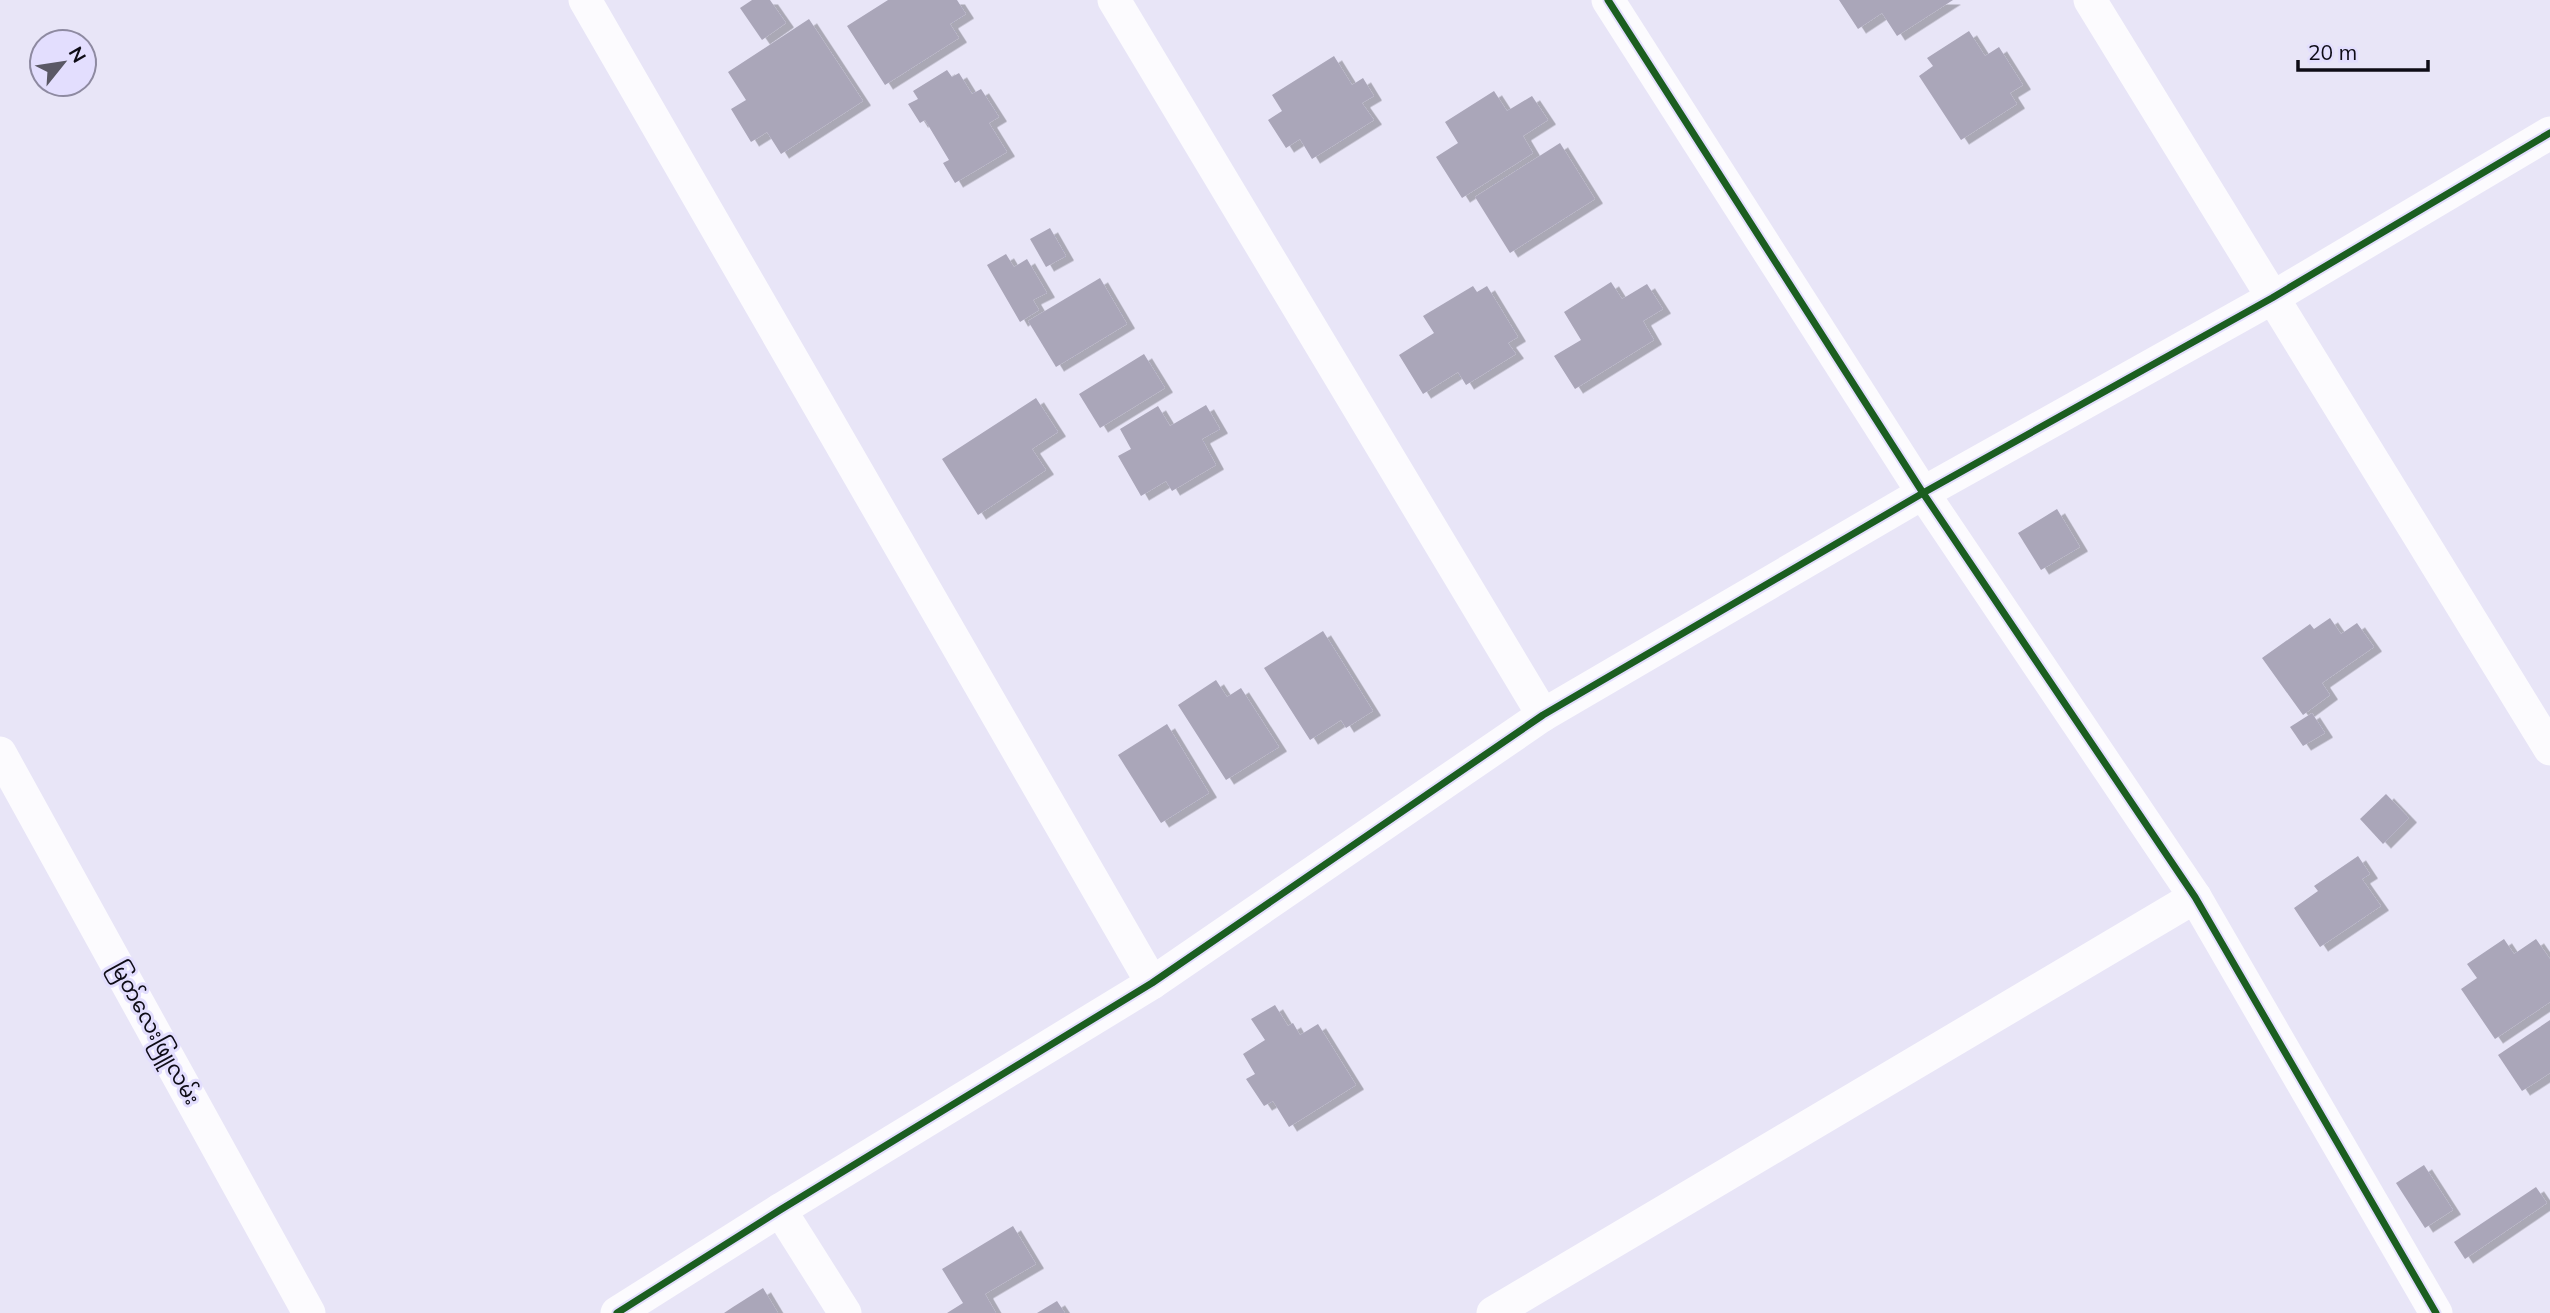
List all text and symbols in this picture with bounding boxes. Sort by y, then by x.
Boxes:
north arrow [28,28,98,98]
scale bar [2298,28,2428,72]
text: 20 m [2308,39,2357,65]
text: N [64,42,92,67]
street label: မြတ်လေးဖြူလမ်း [101,955,208,1111]

